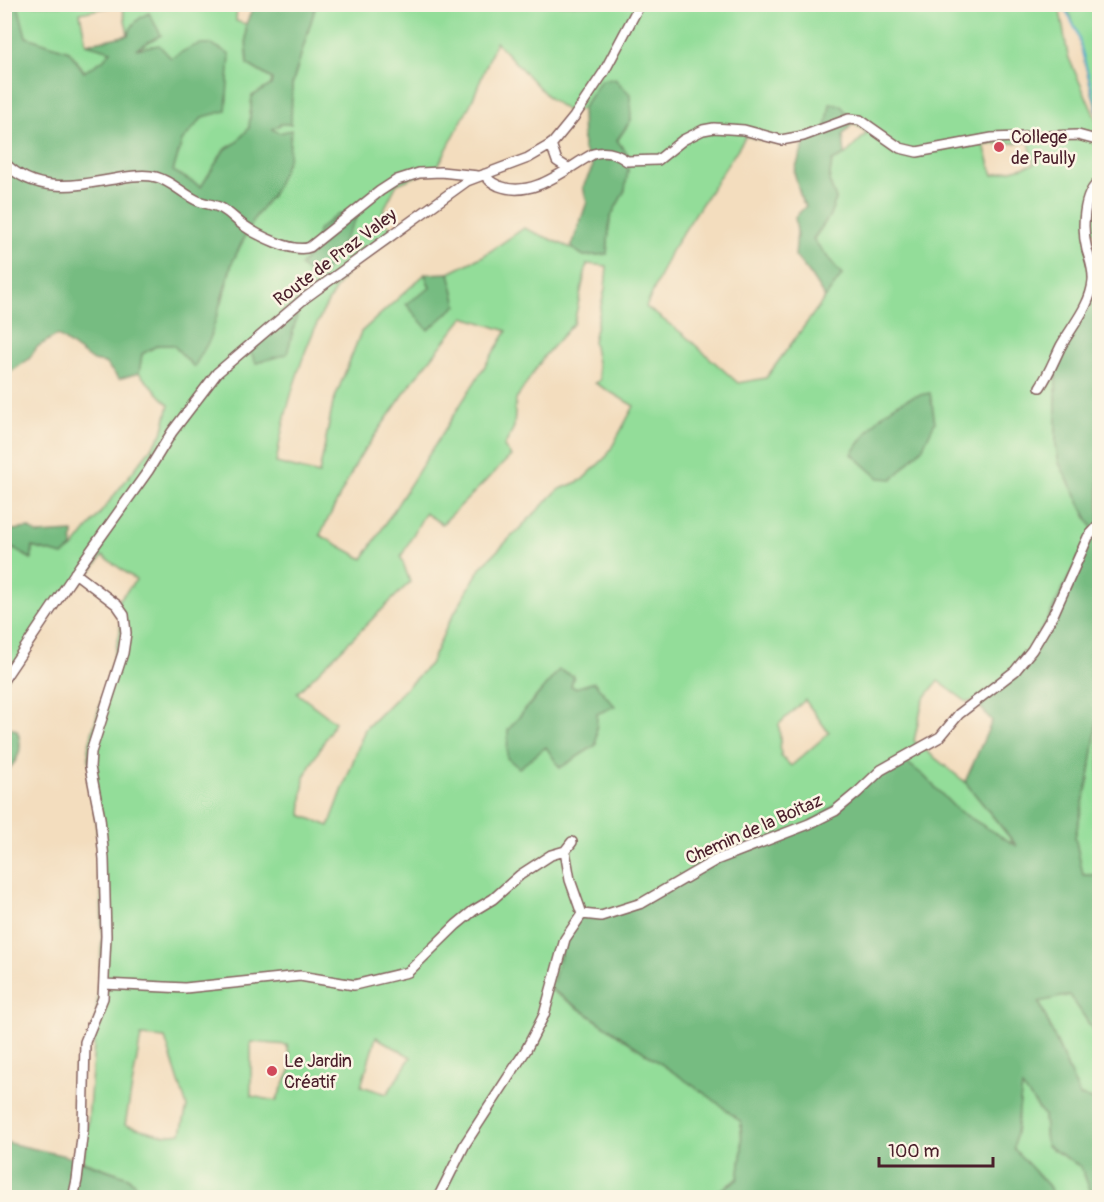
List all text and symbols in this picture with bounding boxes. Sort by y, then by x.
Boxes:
place label: College de Paully [1011,126,1076,170]
marker: College de Paully [992,140,1006,154]
street label: Route de Praz Valey [269,203,402,311]
street label: Chemin de la Boitaz [682,789,826,870]
place label: Le Jardin Créatif [284,1050,352,1094]
marker: Le Jardin Créatif [265,1064,279,1078]
scale bar [879,1130,993,1168]
text: 100 m [888,1140,940,1163]

